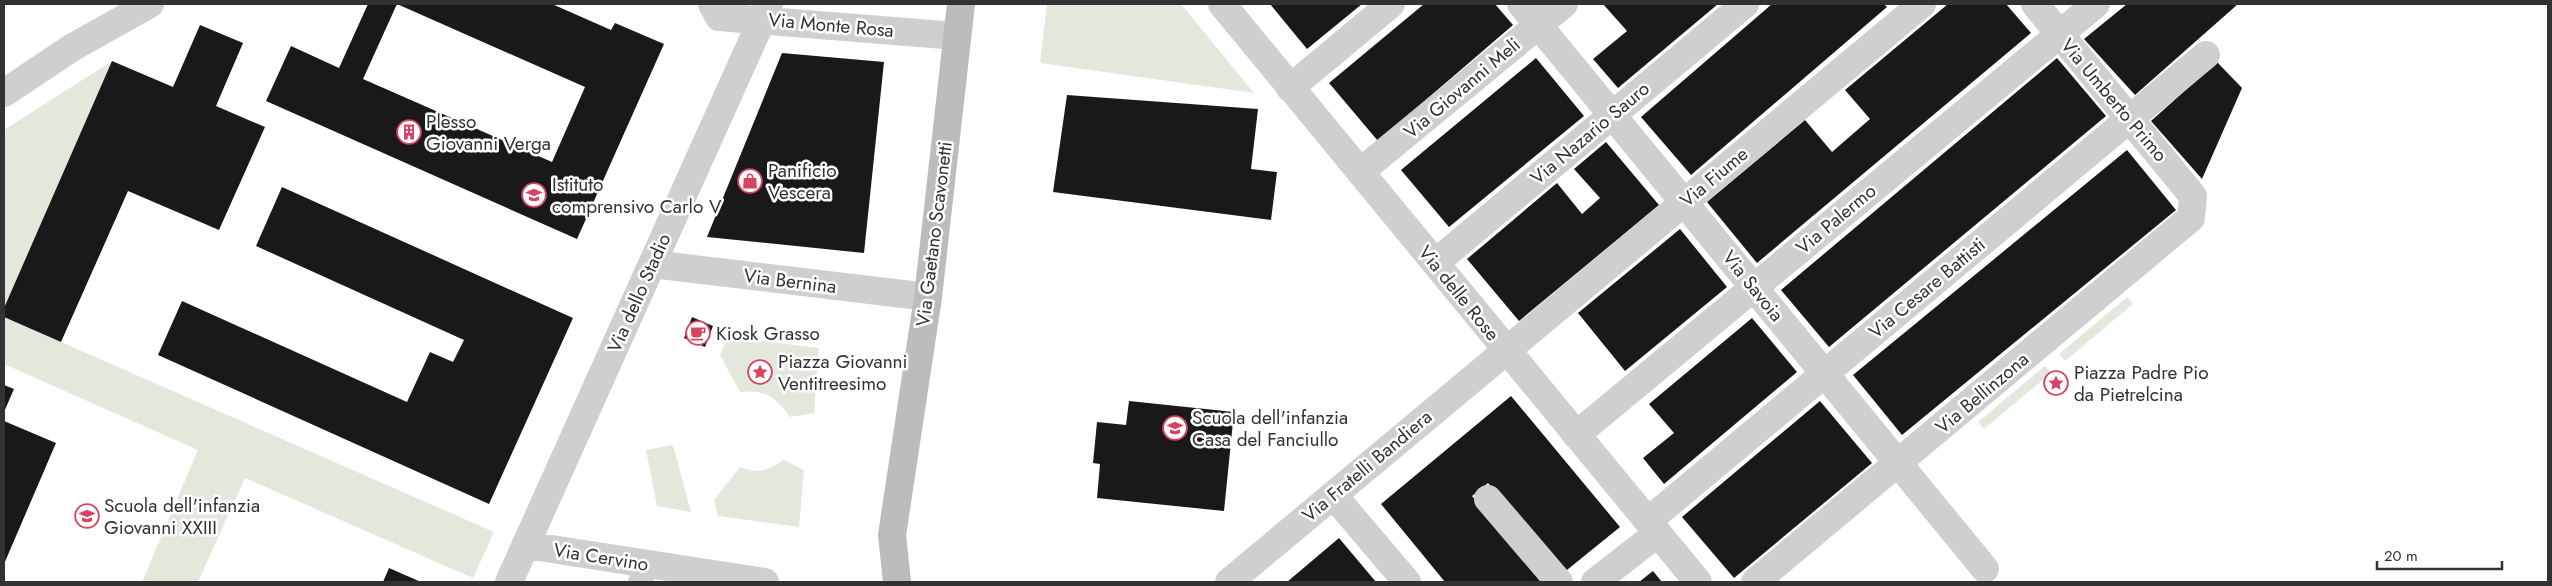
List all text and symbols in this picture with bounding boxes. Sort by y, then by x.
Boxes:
street label: Via Monte Rosa [767,6,895,44]
street label: Via Giovanni Meli [1398,31,1526,145]
street label: Via Umberto Primo [2054,33,2174,167]
street label: Via Nazario Sauro [1525,75,1655,191]
place label: Plesso Giovanni Verga [426,108,551,157]
building icon: Plesso Giovanni Verga [396,119,422,145]
street label: Via Gaetano Scavonetti [909,140,959,328]
street label: Via Fiume [1674,140,1754,213]
place label: Panificio Vescera [768,157,837,206]
shop icon: Panificio Vescera [737,168,763,194]
place label: Istituto comprensivo Carlo V [552,171,722,220]
street label: Via Palermo [1790,177,1882,261]
school or university icon: Istituto comprensivo Carlo V [521,182,547,208]
street label: Via dello Stadio [601,229,677,357]
street label: Via Cesare Battisti [1863,231,1991,345]
street label: Via delle Rose [1412,240,1506,347]
street label: Via Savoia [1716,245,1790,327]
street label: Via Bernina [742,262,838,300]
cafe icon: Kiosk Grasso [685,320,711,346]
place label: Kiosk Grasso [716,320,820,347]
street label: Via Bellinzona [1930,346,2034,440]
place label: Piazza Giovanni Ventitreesimo [778,348,908,397]
place icon: Piazza Giovanni Ventitreesimo [747,359,773,385]
place label: Piazza Padre Pio da Pietrelcina [2074,359,2209,408]
place icon: Piazza Padre Pio da Pietrelcina [2043,370,2069,396]
place label: Scuola dell'infanzia Casa del Fanciullo [1192,404,1348,453]
street label: Via Fratelli Bandiera [1296,404,1438,528]
school or university icon: Scuola dell'infanzia Casa del Fanciullo [1162,415,1188,441]
place label: Scuola dell'infanzia Giovanni XXIII [104,492,260,541]
school or university icon: Scuola dell'infanzia Giovanni XXIII [74,503,100,529]
street label: Via Cervino [552,536,650,578]
scale bar [2377,538,2502,570]
text: 20 m [2384,545,2418,567]

